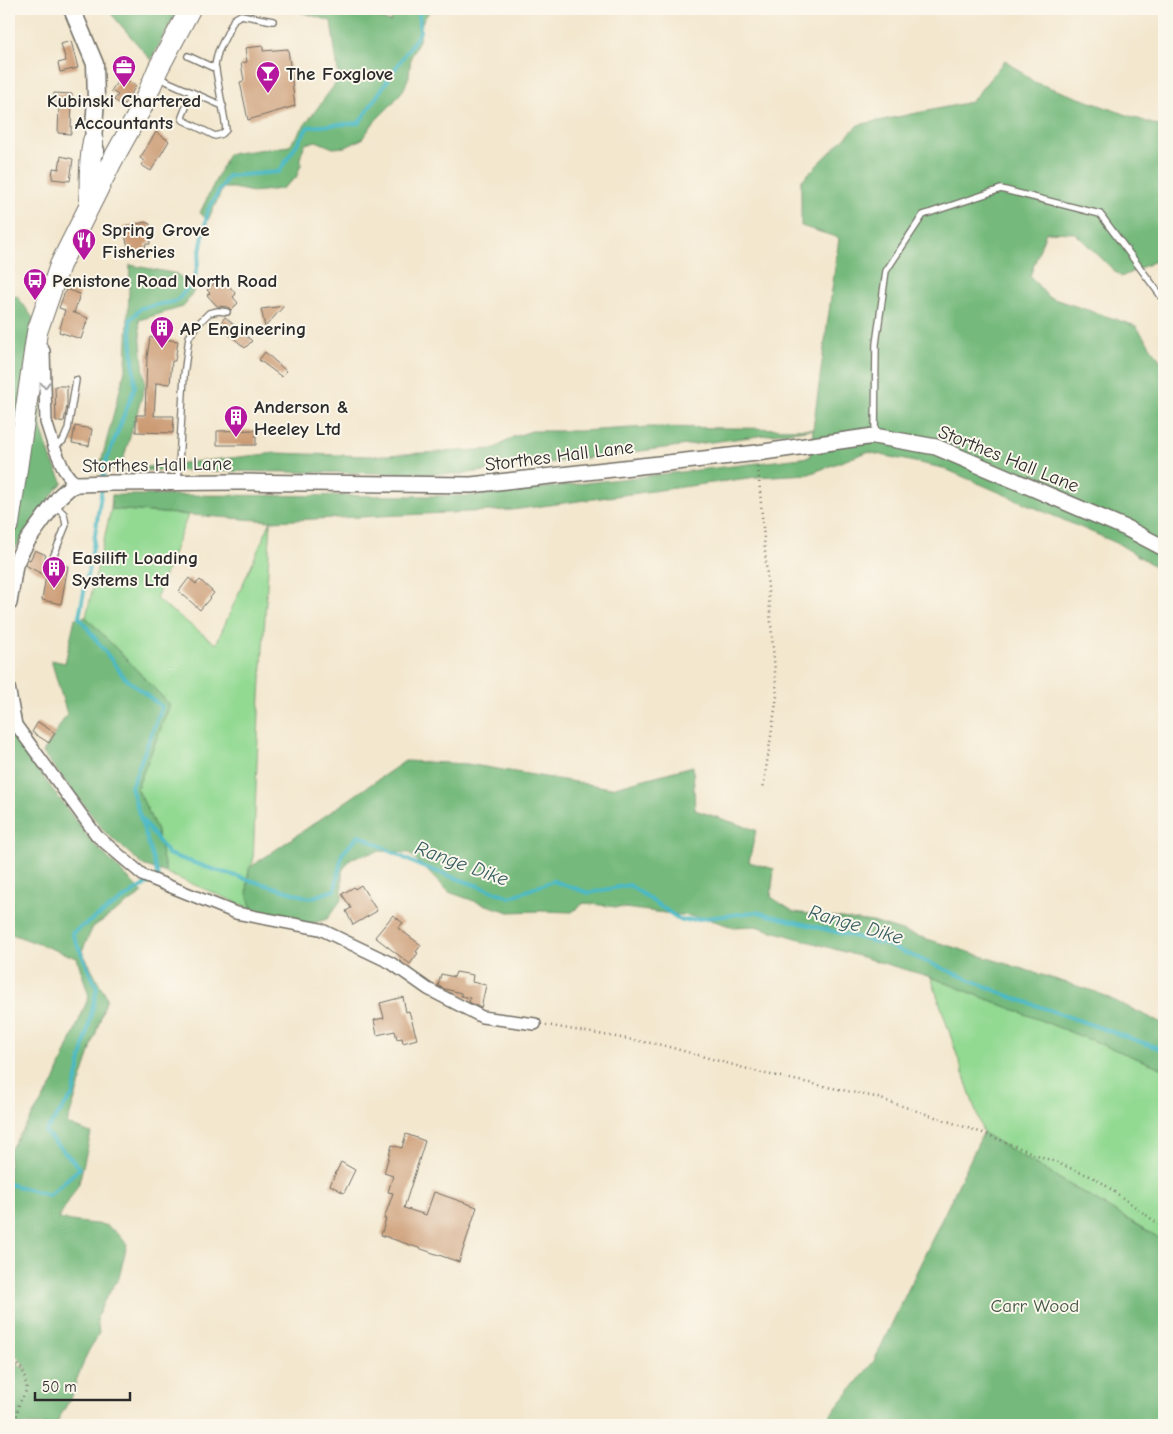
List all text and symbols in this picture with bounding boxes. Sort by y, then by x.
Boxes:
office icon: Kubinski Chartered Accountants [111,54,137,88]
bar icon: The Foxglove [255,60,281,94]
place label: The Foxglove [286,63,393,85]
place label: Kubinski Chartered Accountants [47,90,201,134]
place label: Spring Grove Fisheries [102,219,210,263]
restaurant icon: Spring Grove Fisheries [71,227,97,261]
bus stop icon: Penistone Road North Road [22,267,48,301]
place label: Penistone Road North Road [52,270,277,292]
building icon: AP Engineering [149,315,175,349]
place label: AP Engineering [180,318,306,340]
one-way arrow [40,382,50,390]
place label: Anderson & Heeley Ltd [254,396,349,440]
building icon: Anderson & Heeley Ltd [223,404,249,438]
street label: Storthes Hall Lane [935,421,1082,497]
street label: Storthes Hall Lane [484,436,635,476]
street label: Storthes Hall Lane [82,453,232,477]
place label: Easilift Loading Systems Ltd [72,547,198,591]
building icon: Easilift Loading Systems Ltd [41,555,67,589]
water label: Range Dike [412,836,512,891]
water label: Range Dike [806,900,906,949]
park label: Carr Wood [991,1295,1079,1317]
scale bar [35,1369,130,1401]
text: 50 m [42,1378,77,1396]

